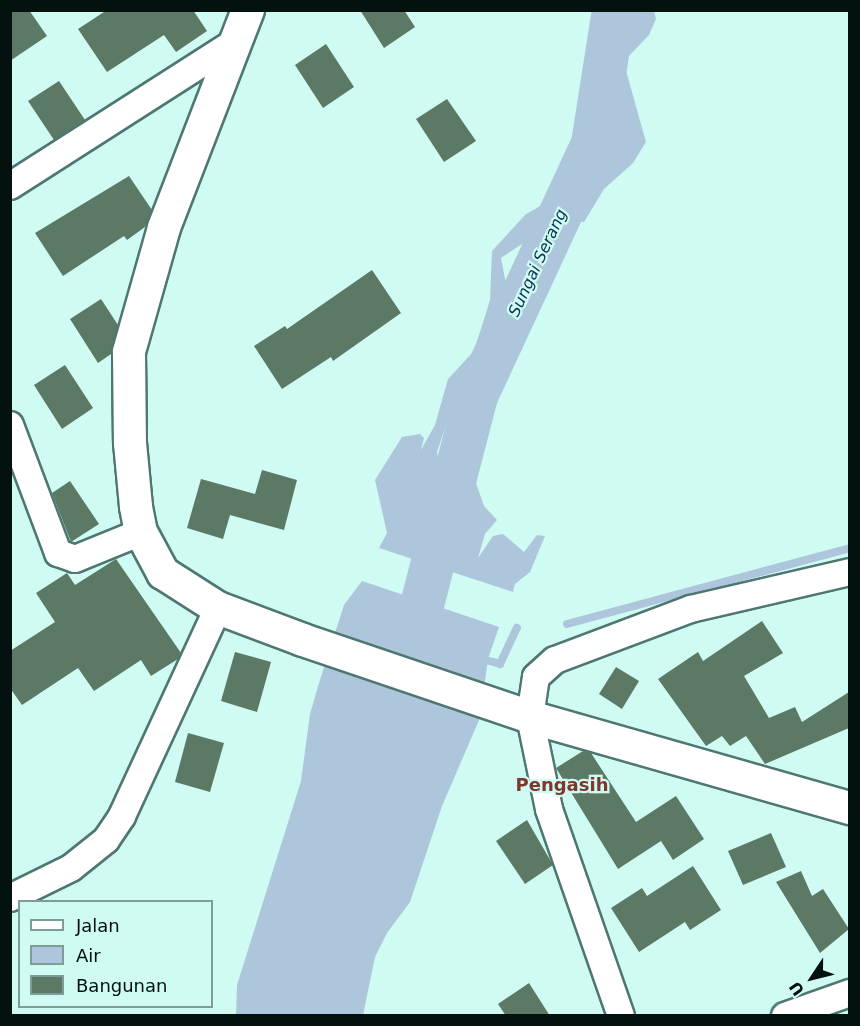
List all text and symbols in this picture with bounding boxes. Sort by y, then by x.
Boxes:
water label: Sungai Serang [505,206,571,320]
district label: Pengasih [516,774,608,796]
legend [18,900,213,1008]
text: Jalan [76,915,120,936]
text: Air [76,945,101,966]
north arrow [782,948,842,1008]
text: Bangunan [76,975,167,996]
text: U [785,978,808,999]

